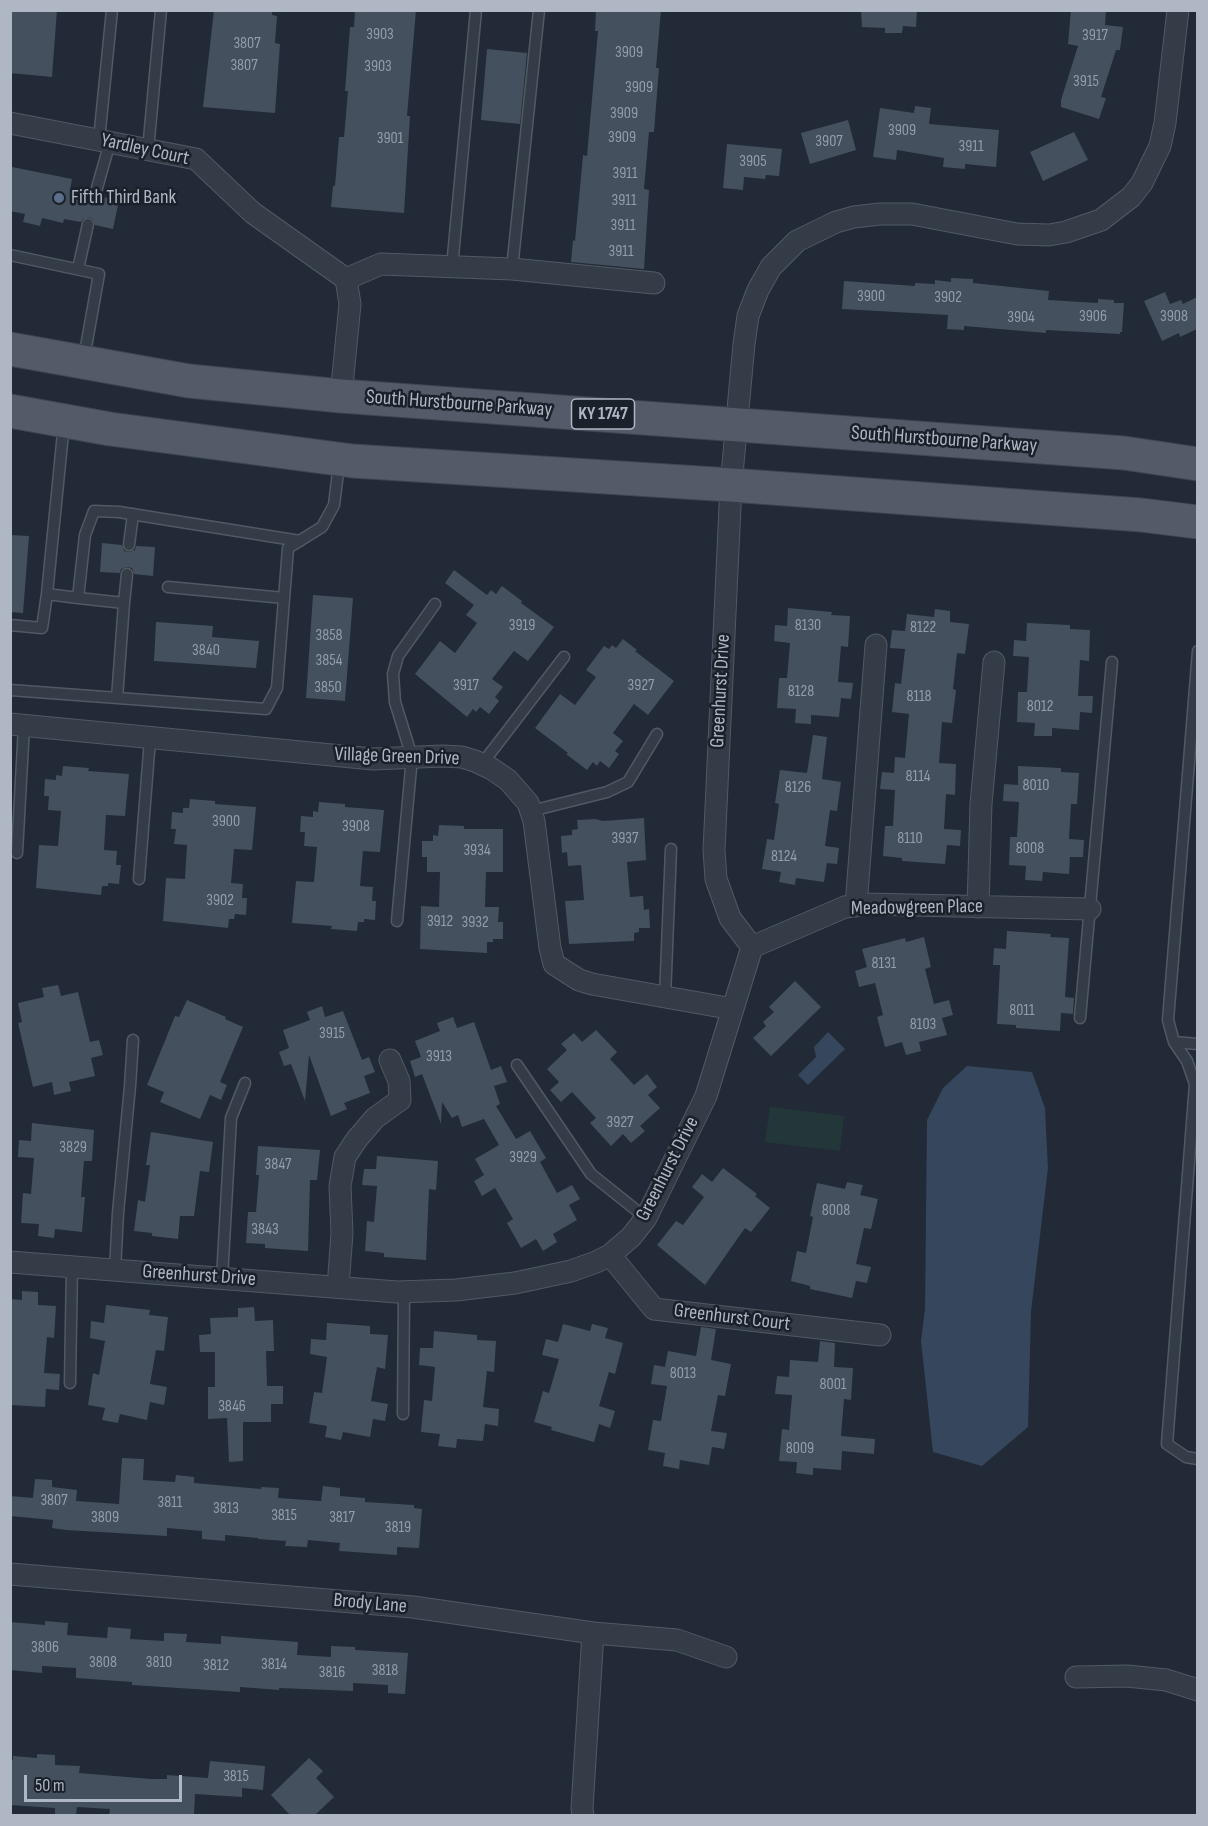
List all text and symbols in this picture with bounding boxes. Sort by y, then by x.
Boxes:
house number: 3903 [366,25,394,45]
house number: 3917 [1082,26,1108,46]
house number: 3807 [233,34,261,54]
house number: 3909 [615,43,643,63]
house number: 3807 [230,56,258,76]
house number: 3903 [364,57,392,77]
house number: 3915 [1073,72,1099,92]
house number: 3909 [625,78,653,98]
house number: 3909 [610,104,638,124]
house number: 3909 [888,121,916,141]
house number: 3909 [608,128,636,148]
street label: Yardley Court [99,129,191,171]
house number: 3901 [377,129,403,149]
house number: 3907 [815,132,843,152]
house number: 3911 [959,137,983,157]
house number: 3905 [739,152,767,172]
house number: 3911 [613,164,637,184]
place label: Fifth Third Bank [71,186,176,210]
marker: Fifth Third Bank [52,191,66,205]
house number: 3911 [612,191,636,211]
house number: 3911 [611,216,635,236]
house number: 3911 [609,242,633,262]
house number: 3900 [857,287,885,307]
house number: 3902 [934,288,962,308]
house number: 3906 [1079,307,1107,327]
house number: 3908 [1160,307,1188,327]
house number: 3904 [1007,308,1035,328]
street label: South Hurstbourne Parkway [365,386,553,422]
road number: KY 1747 [572,399,634,429]
street label: South Hurstbourne Parkway [850,422,1038,458]
house number: 3919 [509,616,535,636]
house number: 8130 [795,616,821,636]
house number: 8122 [910,618,936,638]
house number: 3858 [315,626,343,646]
street label: Greenhurst Drive [706,634,736,748]
house number: 3840 [192,641,220,661]
house number: 3854 [316,651,342,671]
house number: 3917 [453,676,479,696]
house number: 3927 [628,676,654,696]
house number: 3850 [314,678,342,698]
house number: 8128 [788,682,814,702]
house number: 8118 [906,687,932,707]
house number: 8012 [1027,697,1053,717]
street label: Village Green Drive [334,743,460,771]
house number: 8114 [906,767,930,787]
house number: 8010 [1023,776,1049,796]
house number: 8126 [785,778,811,798]
house number: 3900 [212,812,240,832]
house number: 3908 [342,817,370,837]
house number: 3937 [612,829,638,849]
house number: 8110 [897,829,923,849]
house number: 8008 [1016,839,1044,859]
house number: 3934 [463,841,491,861]
house number: 8124 [771,847,797,867]
house number: 3902 [206,891,234,911]
street label: Meadowgreen Place [851,895,983,921]
house number: 3912 [427,912,453,932]
house number: 3932 [461,913,489,933]
house number: 8131 [872,954,896,974]
house number: 8011 [1009,1001,1035,1021]
house number: 8103 [910,1015,936,1035]
house number: 3915 [319,1024,345,1044]
house number: 3913 [426,1047,452,1067]
house number: 3927 [607,1113,633,1133]
street label: Greenhurst Drive [631,1113,705,1225]
house number: 3829 [59,1138,87,1158]
house number: 3929 [509,1148,537,1168]
house number: 3847 [264,1155,292,1175]
house number: 8008 [822,1201,850,1221]
house number: 3843 [251,1220,279,1240]
street label: Greenhurst Drive [141,1260,257,1292]
street label: Greenhurst Court [672,1299,792,1337]
house number: 8013 [670,1364,696,1384]
house number: 8001 [820,1375,846,1395]
house number: 3846 [218,1397,246,1417]
house number: 8009 [786,1439,814,1459]
house number: 3807 [40,1491,68,1511]
house number: 3811 [158,1493,182,1513]
house number: 3813 [213,1499,239,1519]
house number: 3815 [271,1506,297,1526]
house number: 3809 [91,1508,119,1528]
house number: 3817 [329,1508,355,1528]
house number: 3819 [385,1518,411,1538]
street label: Brody Lane [332,1589,408,1619]
house number: 3806 [31,1638,59,1658]
house number: 3808 [89,1653,117,1673]
house number: 3810 [146,1653,172,1673]
house number: 3814 [261,1655,287,1675]
house number: 3812 [203,1656,229,1676]
house number: 3818 [372,1661,398,1681]
house number: 3816 [319,1663,345,1683]
scale bar [27,1763,184,1801]
house number: 3815 [223,1767,249,1787]
text: 50 m [35,1775,65,1796]

